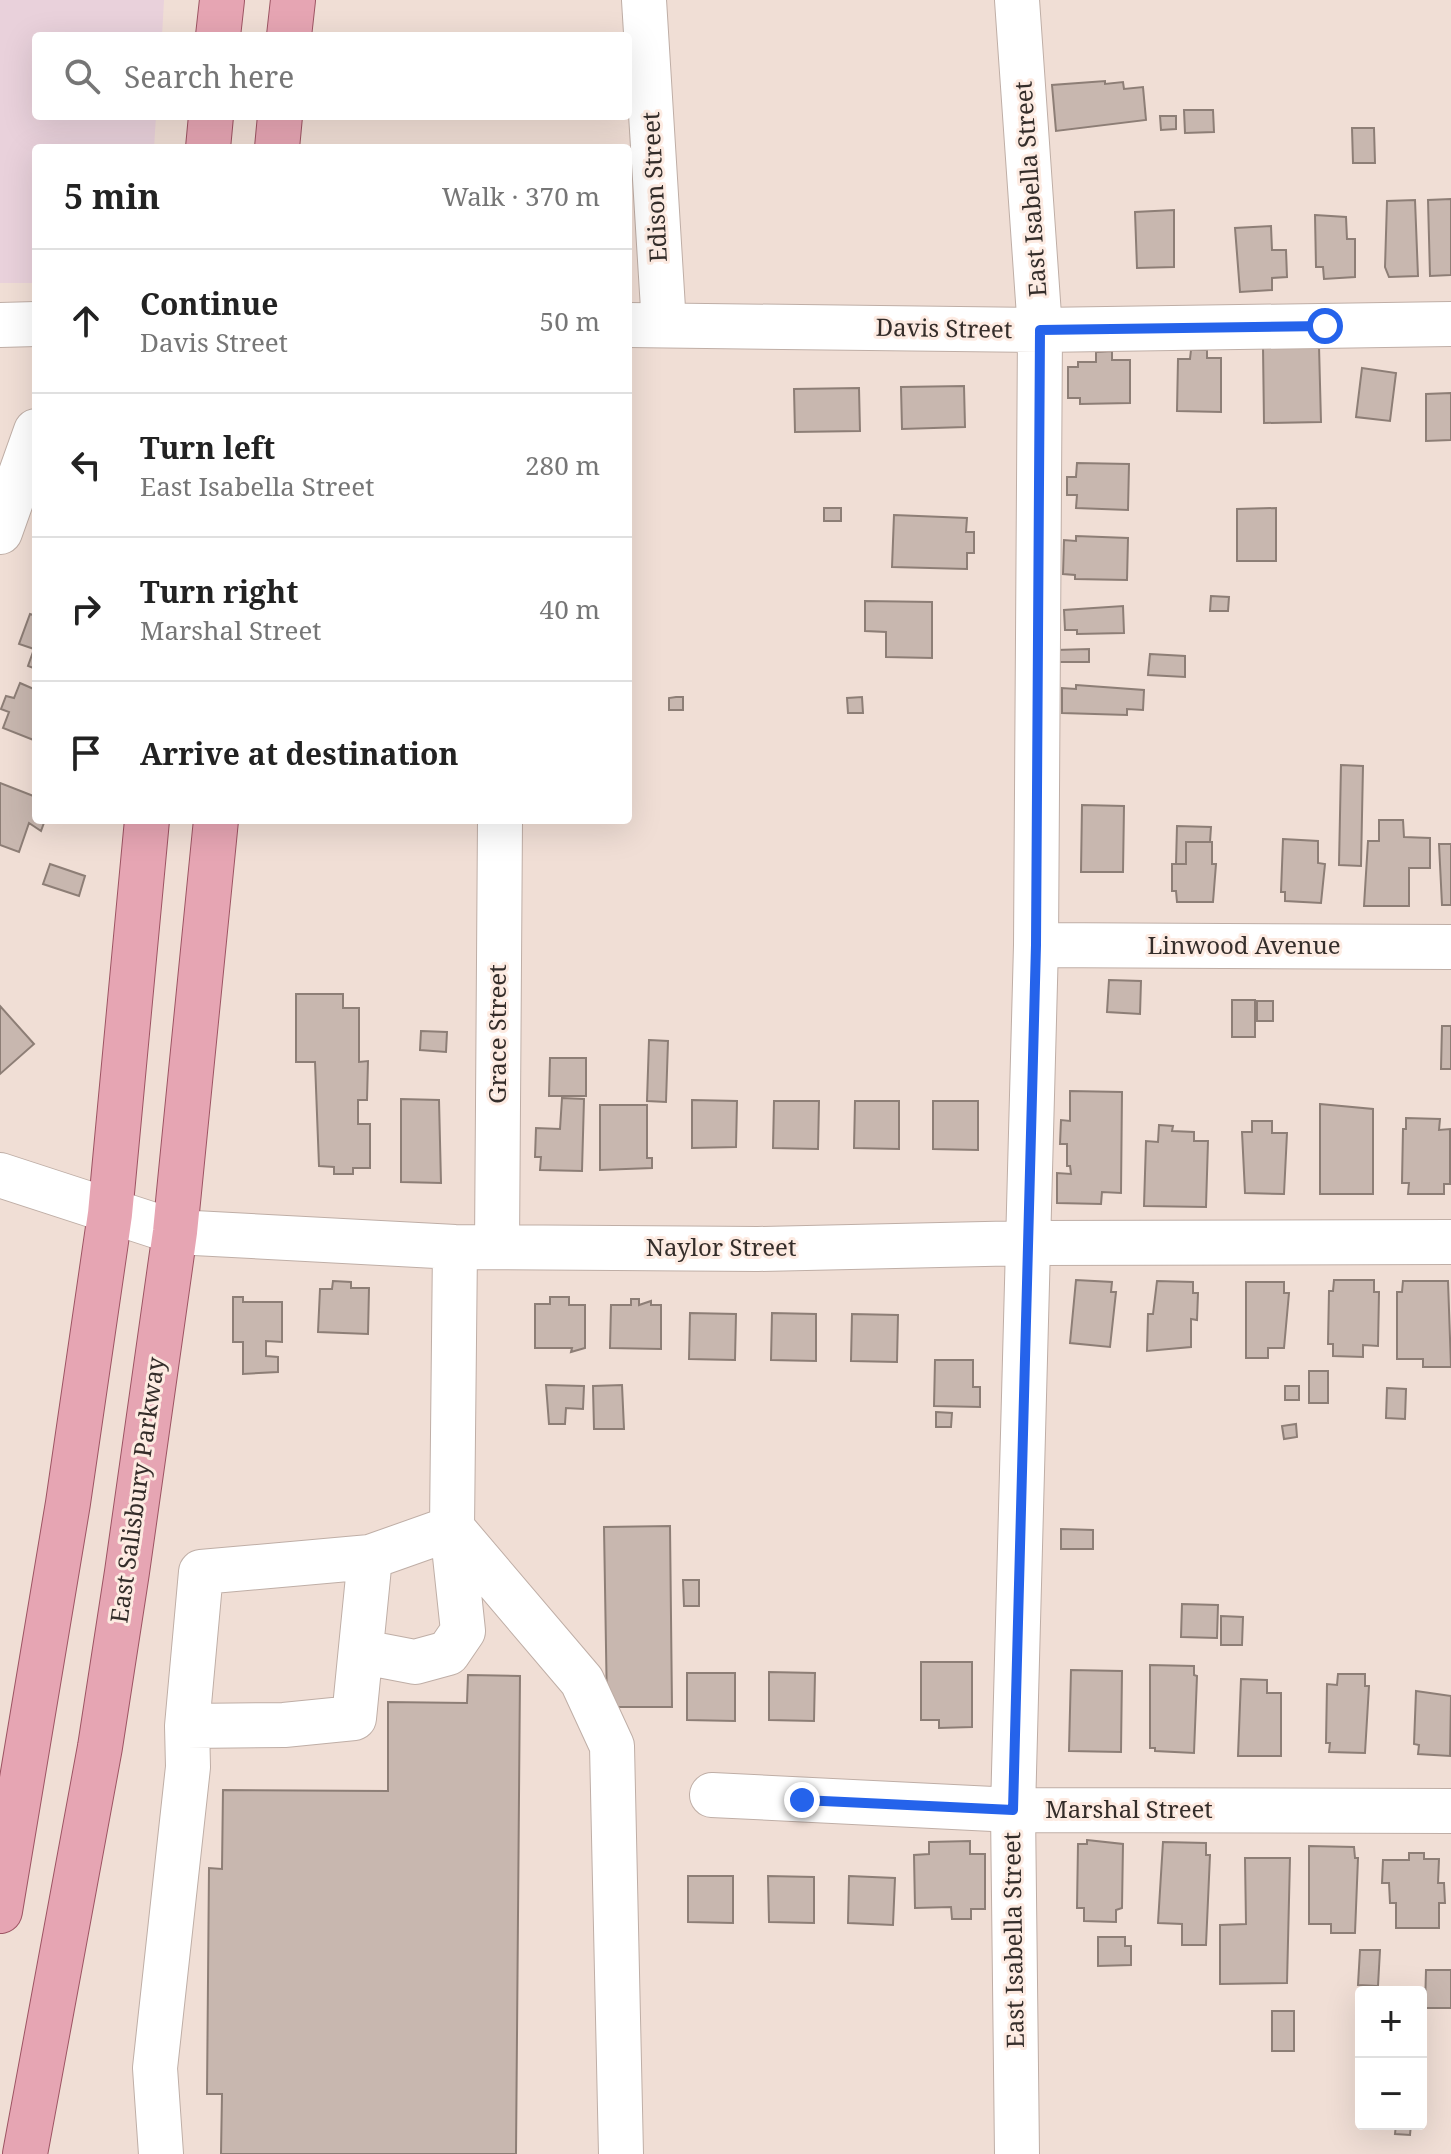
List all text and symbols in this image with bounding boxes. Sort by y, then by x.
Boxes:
search box [32,32,632,120]
icon: search [60,54,104,98]
text: Search here [124,56,294,97]
street label: East Isabella Street [1006,80,1054,298]
street label: Edison Street [633,111,674,263]
text: 5 min [64,173,160,219]
text: Walk · 370 m [442,178,600,214]
text: Continue [140,283,278,324]
icon: ahead [64,299,108,343]
text: 50 m [540,303,600,339]
route start [1307,308,1343,344]
street label: Davis Street [875,310,1013,345]
text: Davis Street [140,324,288,360]
text: Turn left [140,427,275,468]
icon: left [64,443,108,487]
text: 280 m [525,447,600,483]
text: East Isabella Street [140,468,374,504]
text: Turn right [140,571,298,612]
icon: right [64,587,108,631]
text: 40 m [540,591,600,627]
text: Marshal Street [140,612,321,648]
icon: arrive [64,731,108,775]
text: Arrive at destination [140,733,459,774]
street label: Linwood Avenue [1147,928,1341,961]
street label: Grace Street [480,964,513,1104]
street label: Naylor Street [646,1230,796,1263]
street label: East Salisbury Parkway [102,1354,172,1625]
route end [784,1782,820,1818]
street label: Marshal Street [1045,1792,1213,1825]
street label: East Isabella Street [994,1832,1031,2048]
map controls [1355,1986,1427,2130]
button: + [1355,1986,1427,2058]
button: − [1355,2058,1427,2130]

